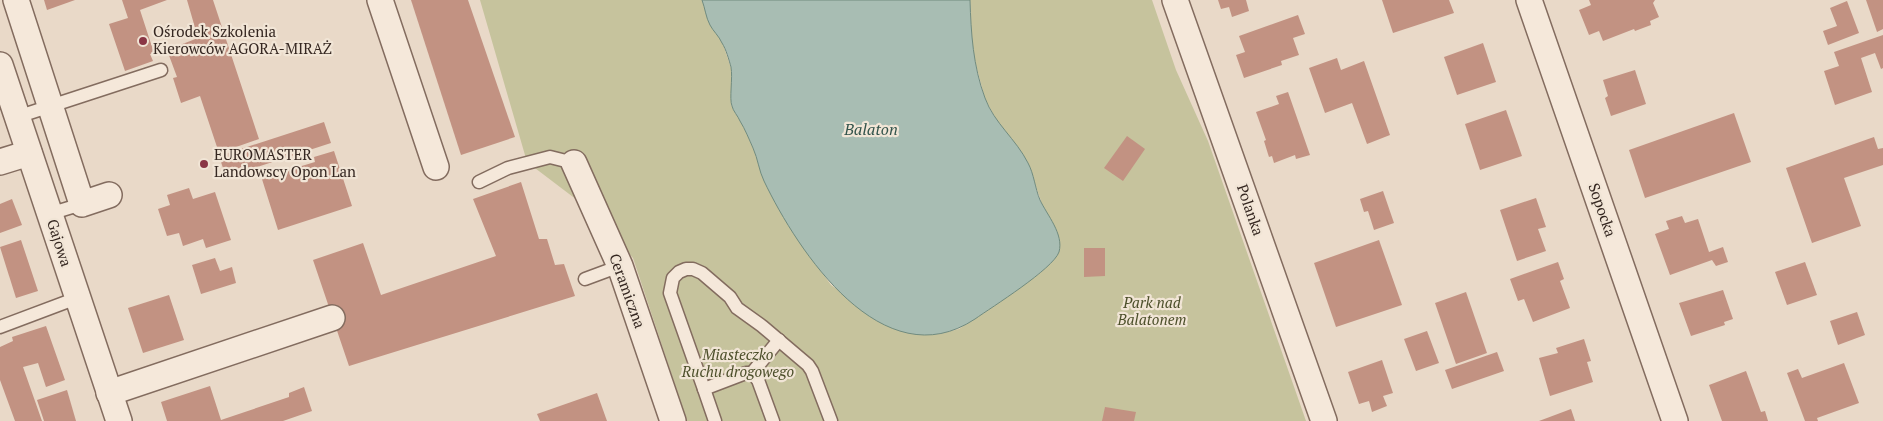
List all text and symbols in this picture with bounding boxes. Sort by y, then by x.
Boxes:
place label: Ośrodek Szkolenia Kierowców AGORA-MIRAŻ [153,21,332,58]
marker: Ośrodek Szkolenia Kierowców AGORA-MIRAŻ [137,35,149,47]
water label: Balaton [843,118,898,140]
place label: EUROMASTER Landowscy Opon Lan [214,144,356,181]
marker: EUROMASTER Landowscy Opon Lan [198,158,210,170]
street label: Sopocka [1584,180,1622,240]
street label: Polanka [1233,181,1269,238]
street label: Gajowa [43,216,77,269]
street label: Ceramiczna [605,251,651,331]
park label: Park nad Balatonem [1116,292,1187,329]
park label: Miasteczko Ruchu drogowego [681,344,794,381]

